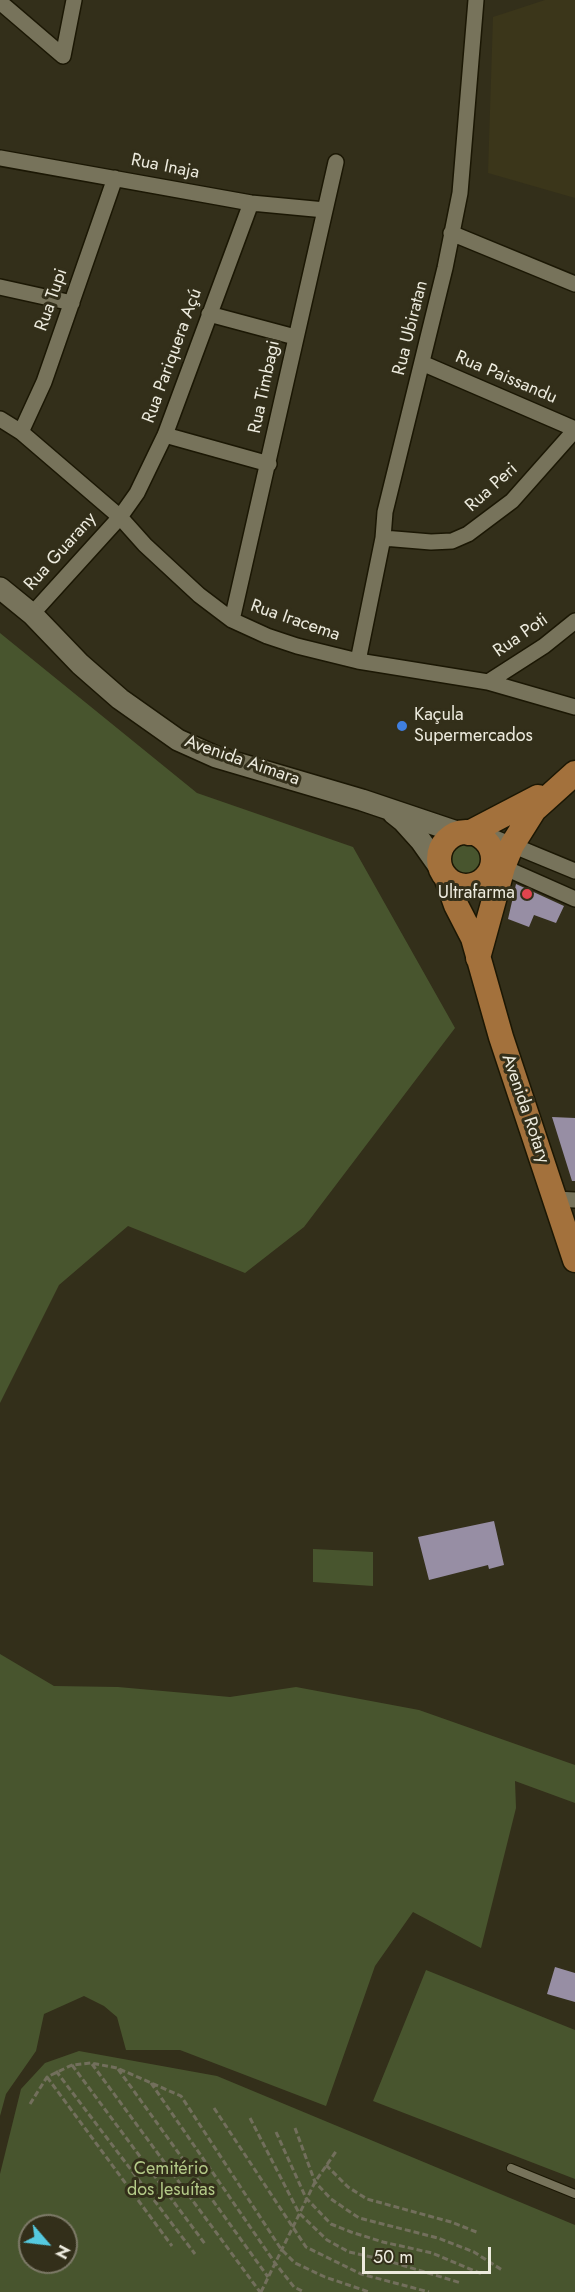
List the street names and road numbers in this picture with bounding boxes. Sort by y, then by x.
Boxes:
street label: Rua Inaja [129,150,201,184]
street label: Rua Tupi [31,266,73,334]
street label: Rua Ubiratan [389,278,433,378]
street label: Rua Pariquera Açú [139,286,207,426]
street label: Rua Timbagi [245,339,285,435]
street label: Rua Paissandu [452,347,560,409]
street label: Rua Peri [461,459,523,517]
street label: Rua Guarany [20,508,102,596]
street label: Rua Iracema [247,596,343,646]
street label: Rua Poti [490,609,552,663]
street label: Avenida Aimara [182,731,302,791]
street label: Avenida Rotary [496,1052,554,1166]

